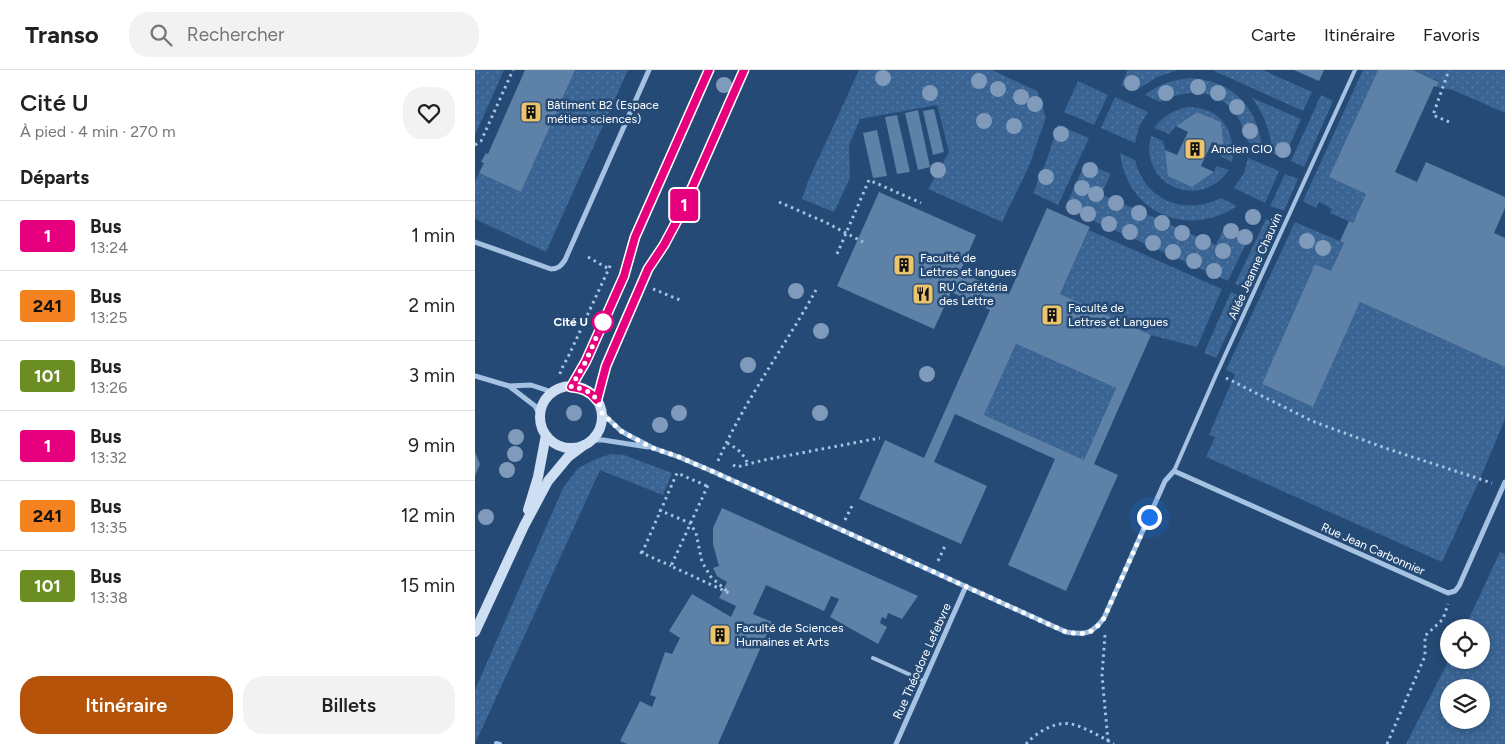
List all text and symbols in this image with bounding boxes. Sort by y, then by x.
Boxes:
search box [129,12,479,57]
text: Transo [25,20,99,49]
icon: search [147,21,175,49]
text: Rechercher [187,23,284,46]
text: Carte [1251,24,1296,46]
text: Itinéraire [1324,24,1395,46]
text: Favoris [1423,24,1480,46]
button: heart [403,87,455,139]
text: Cité U [20,88,89,117]
place label: Bâtiment B2 (Espace métiers sciences) [547,98,659,126]
building icon: Bâtiment B2 (Espace métiers sciences) [519,100,543,124]
text: À pied · 4 min · 270 m [20,122,176,141]
building icon: Ancien CIO [1183,137,1207,161]
place label: Ancien CIO [1211,142,1273,156]
text: Départs [20,166,89,189]
line badge: 1 [668,189,700,221]
text: 1 [680,194,688,216]
street label: Allée Jeanne Chauvin [1225,210,1285,321]
text: Bus [90,215,121,238]
text: 1 min [411,224,455,247]
text: 1 [44,225,51,247]
text: 13:24 [90,238,128,257]
place label: Faculté de Lettres et langues [920,251,1017,279]
building icon: Faculté de Lettres et langues [892,253,916,277]
place label: RU Cafétéria des Lettre [939,280,1008,308]
restaurant icon: RU Cafétéria des Lettre [911,282,935,306]
text: Bus [90,285,121,308]
text: 2 min [409,294,455,317]
text: 241 [33,295,62,317]
place label: Faculté de Lettres et Langues [1068,301,1168,329]
building icon: Faculté de Lettres et Langues [1040,303,1064,327]
text: 13:25 [90,308,128,327]
marker: Cité U [592,311,614,333]
place label: Cité U [553,315,588,329]
text: Bus [90,355,121,378]
text: 3 min [409,364,455,387]
text: 101 [34,365,61,387]
text: 13:26 [90,378,127,397]
text: Bus [90,425,121,448]
text: 9 min [408,434,455,457]
text: 1 [44,435,51,457]
text: 13:32 [90,448,127,467]
text: Bus [90,495,121,518]
text: 12 min [401,504,455,527]
text: 241 [33,505,62,527]
your location [1137,505,1162,530]
text: 13:35 [90,518,127,537]
street label: Rue Jean Carbonnier [1319,520,1427,578]
text: Bus [90,565,121,588]
text: 15 min [400,574,455,597]
text: 101 [34,575,61,597]
text: 13:38 [90,588,128,607]
street label: Rue Théodore Lefebvre [890,600,954,721]
map controls [1440,619,1490,729]
button: locate [1440,619,1490,669]
place label: Faculté de Sciences Humaines et Arts [736,621,844,649]
building icon: Faculté de Sciences Humaines et Arts [708,623,732,647]
button: Itinéraire [20,676,233,734]
button: Billets [243,676,455,734]
button: layers [1440,679,1490,729]

